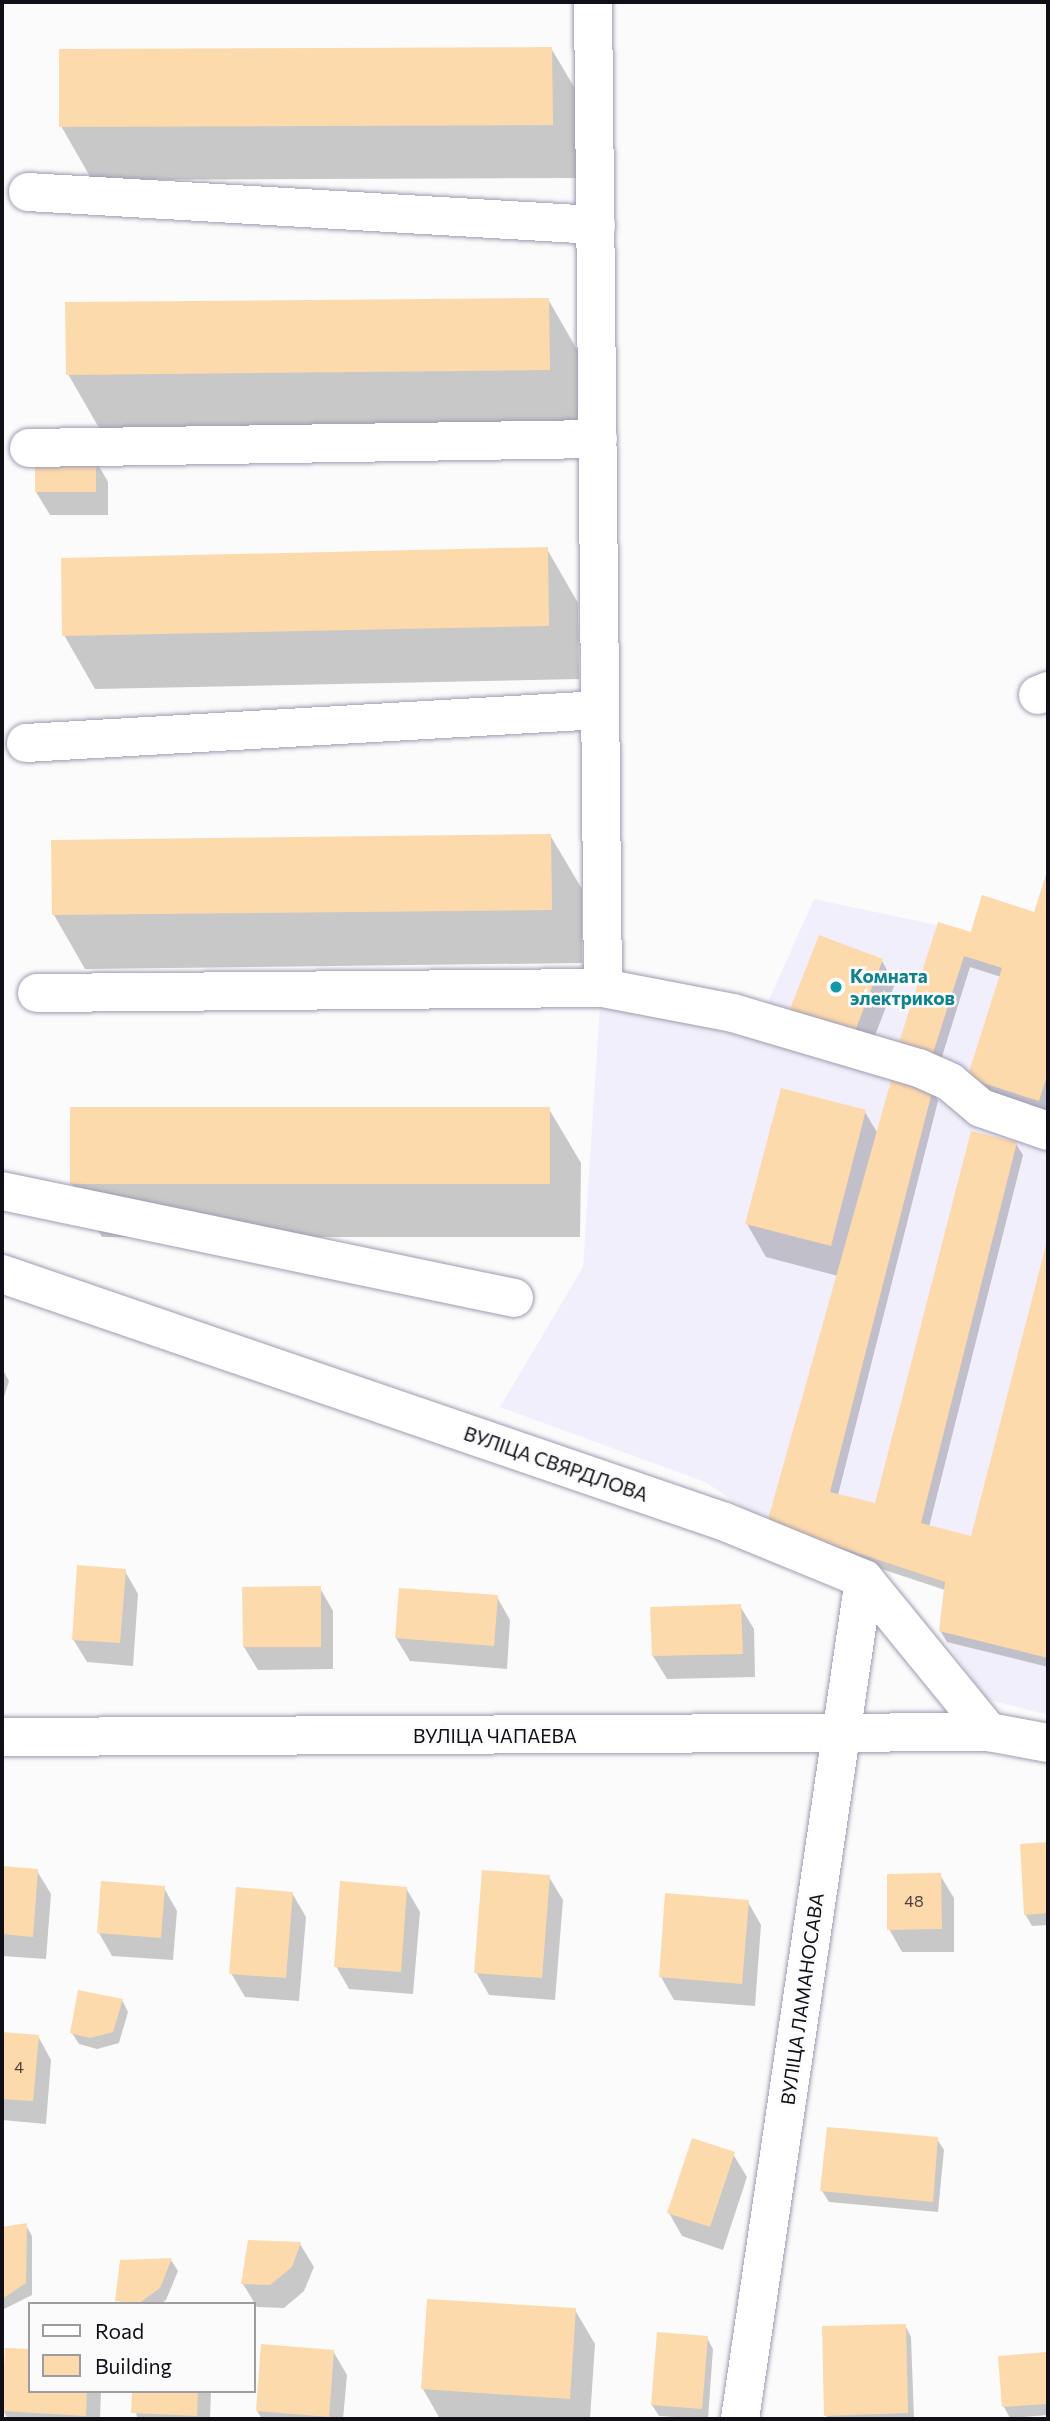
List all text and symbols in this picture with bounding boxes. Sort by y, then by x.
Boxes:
place label: Комната электриков [850,965,955,1009]
marker: Комната электриков [828,979,844,995]
street label: ВУЛІЦА СВЯРДЛОВА [461,1422,651,1506]
street label: ВУЛІЦА ЧАПАЕВА [413,1725,577,1747]
house number: 48 [904,1891,924,1911]
street label: ВУЛІЦА ЛАМАНОСАВА [776,1892,828,2106]
house number: 4 [14,2057,24,2077]
legend [28,2302,256,2393]
text: Road [95,2318,144,2343]
text: Building [95,2353,172,2378]

